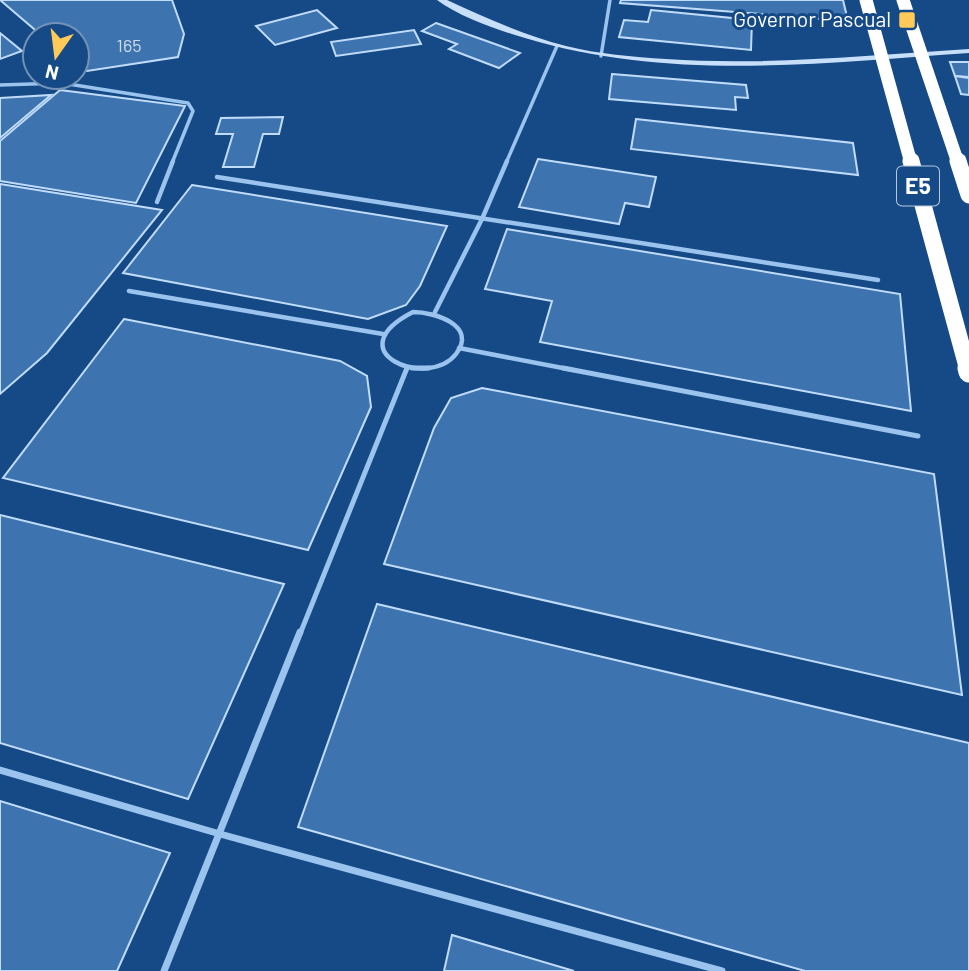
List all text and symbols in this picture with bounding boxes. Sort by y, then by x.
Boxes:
place label: Governor Pascual [733,6,891,31]
marker: Governor Pascual [897,10,917,30]
north arrow [21,21,91,91]
house number: 165 [117,34,141,56]
text: N [43,60,61,86]
road number: E5 [897,167,939,206]

